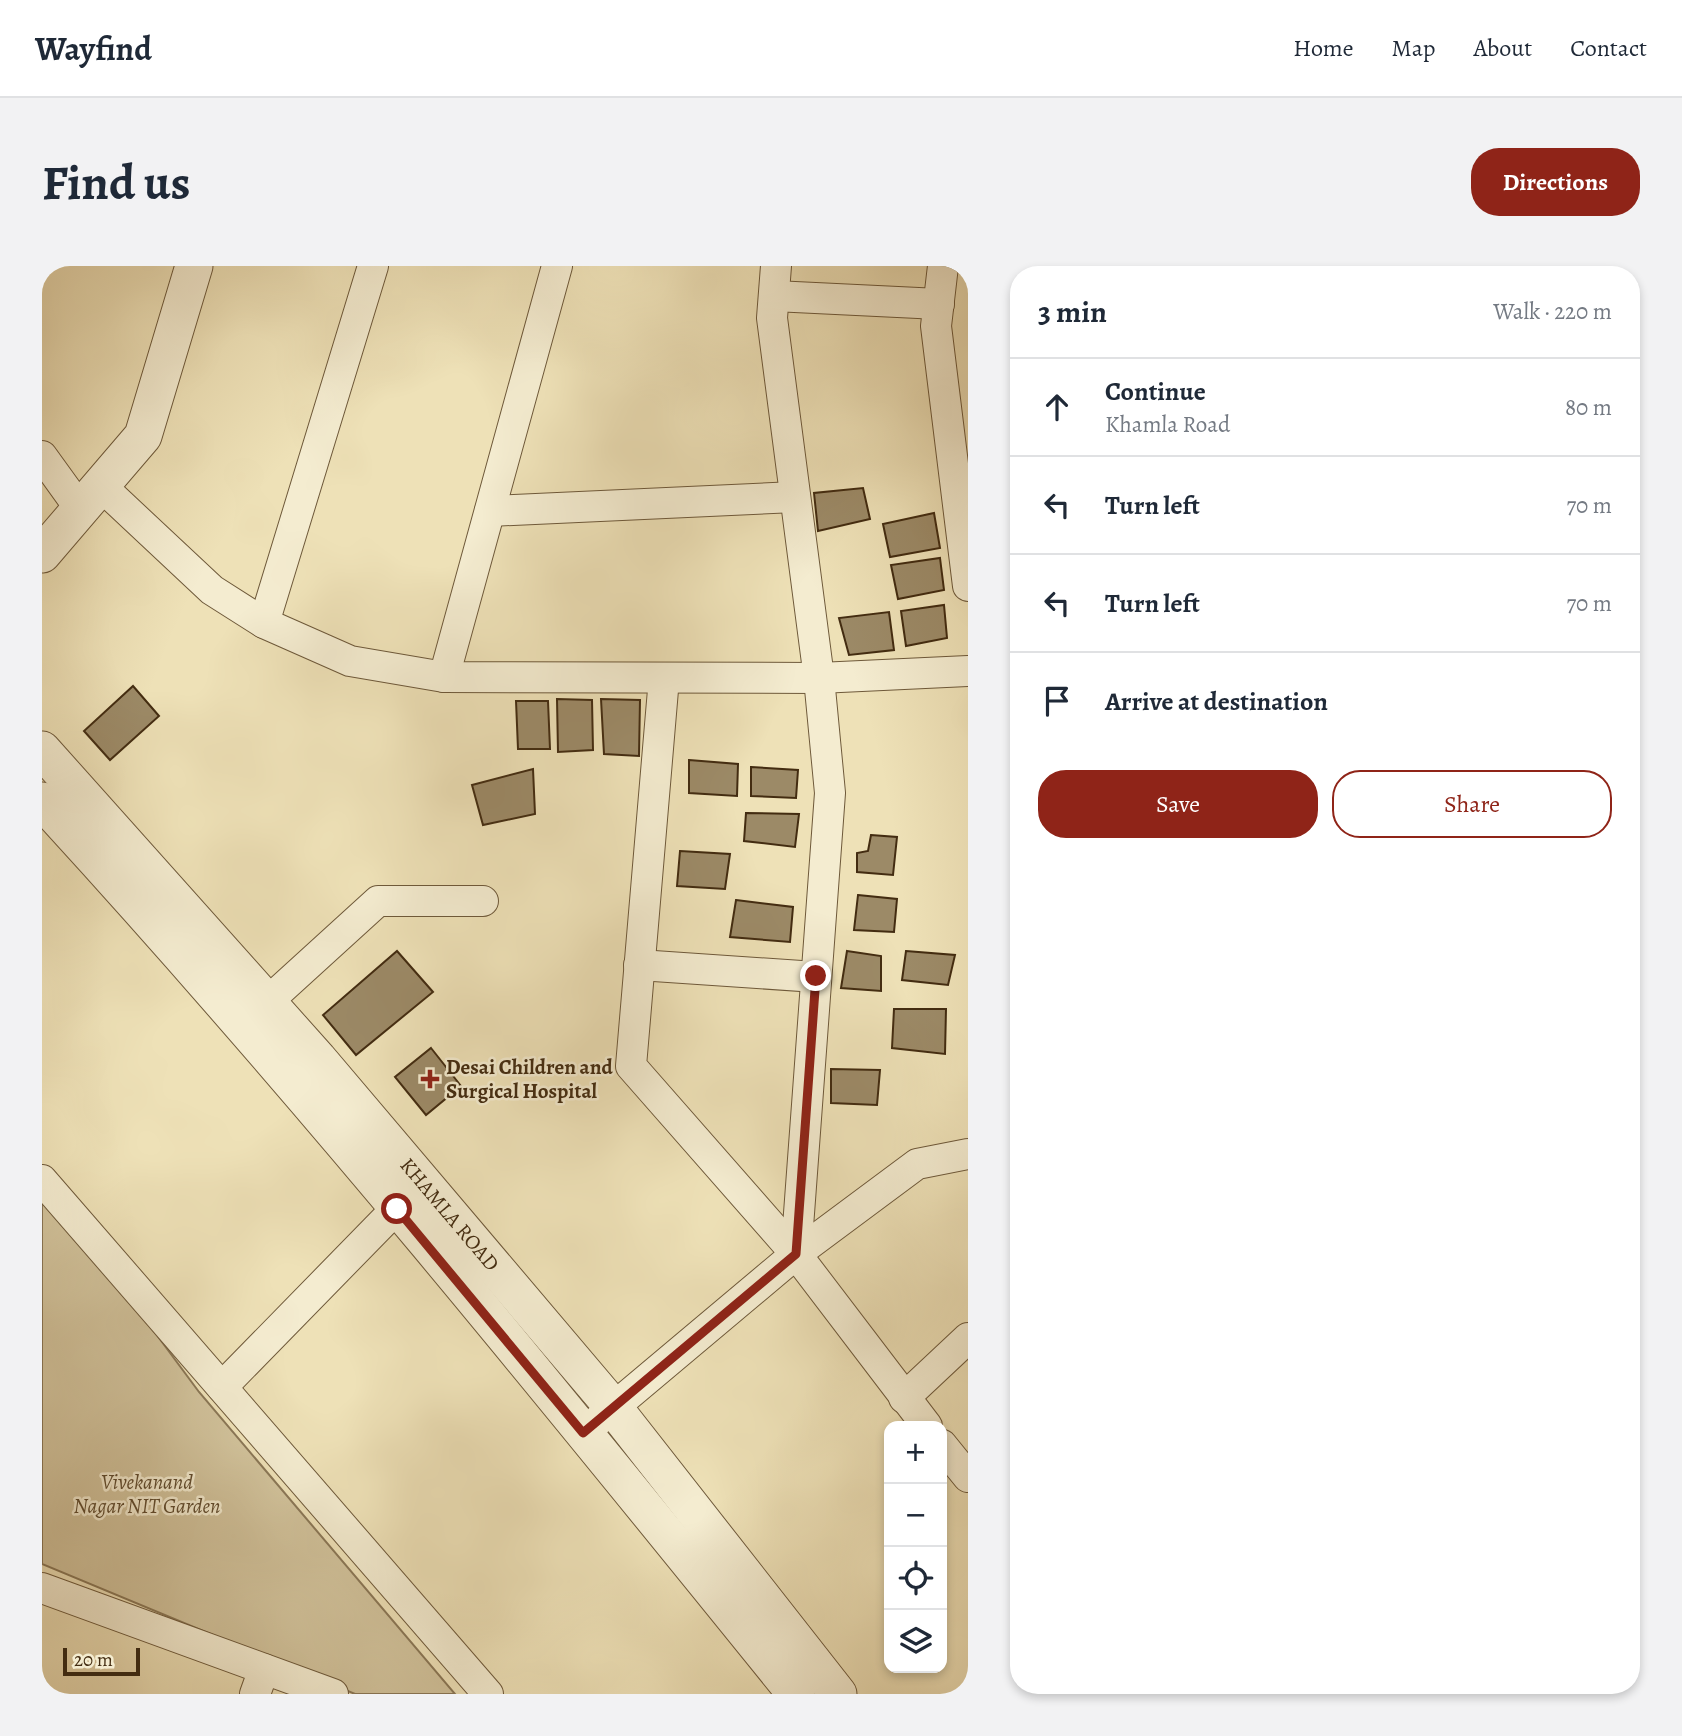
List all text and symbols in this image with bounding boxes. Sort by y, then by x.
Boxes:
text: Wayfind [35,26,152,71]
text: Home [1293,32,1354,64]
text: Map [1392,32,1436,64]
text: About [1474,32,1532,64]
text: Contact [1570,32,1647,64]
button: Directions [1471,148,1640,216]
text: Find us [42,149,190,216]
text: 3 min [1038,292,1107,332]
text: Walk · 220 m [1493,296,1612,327]
text: Continue [1105,374,1206,409]
icon: ahead [1038,388,1076,426]
text: 80 m [1565,392,1612,423]
text: Khamla Road [1105,409,1230,440]
icon: left [1038,486,1076,524]
text: Turn left [1105,488,1200,523]
text: 70 m [1566,490,1612,521]
icon: left [1038,584,1076,622]
text: Turn left [1105,586,1200,621]
text: 70 m [1566,588,1612,619]
icon: arrive [1038,682,1076,720]
text: Arrive at destination [1105,684,1328,719]
button: Save [1038,770,1318,838]
button: Share [1332,770,1612,838]
route end [800,960,831,991]
place label: Desai Children and Surgical Hospital [446,1053,614,1105]
marker: Desai Children and Surgical Hospital [420,1069,440,1089]
street label: KHAMLA ROAD [394,1152,506,1277]
route start [381,1193,412,1224]
map controls [884,1421,947,1673]
button: + [884,1421,947,1484]
park label: Vivekanand Nagar NIT Garden [74,1468,220,1520]
button: − [884,1484,947,1547]
button: locate [884,1547,947,1610]
button: layers [884,1610,947,1673]
scale bar [63,1645,140,1677]
text: 20 m [74,1647,113,1673]

